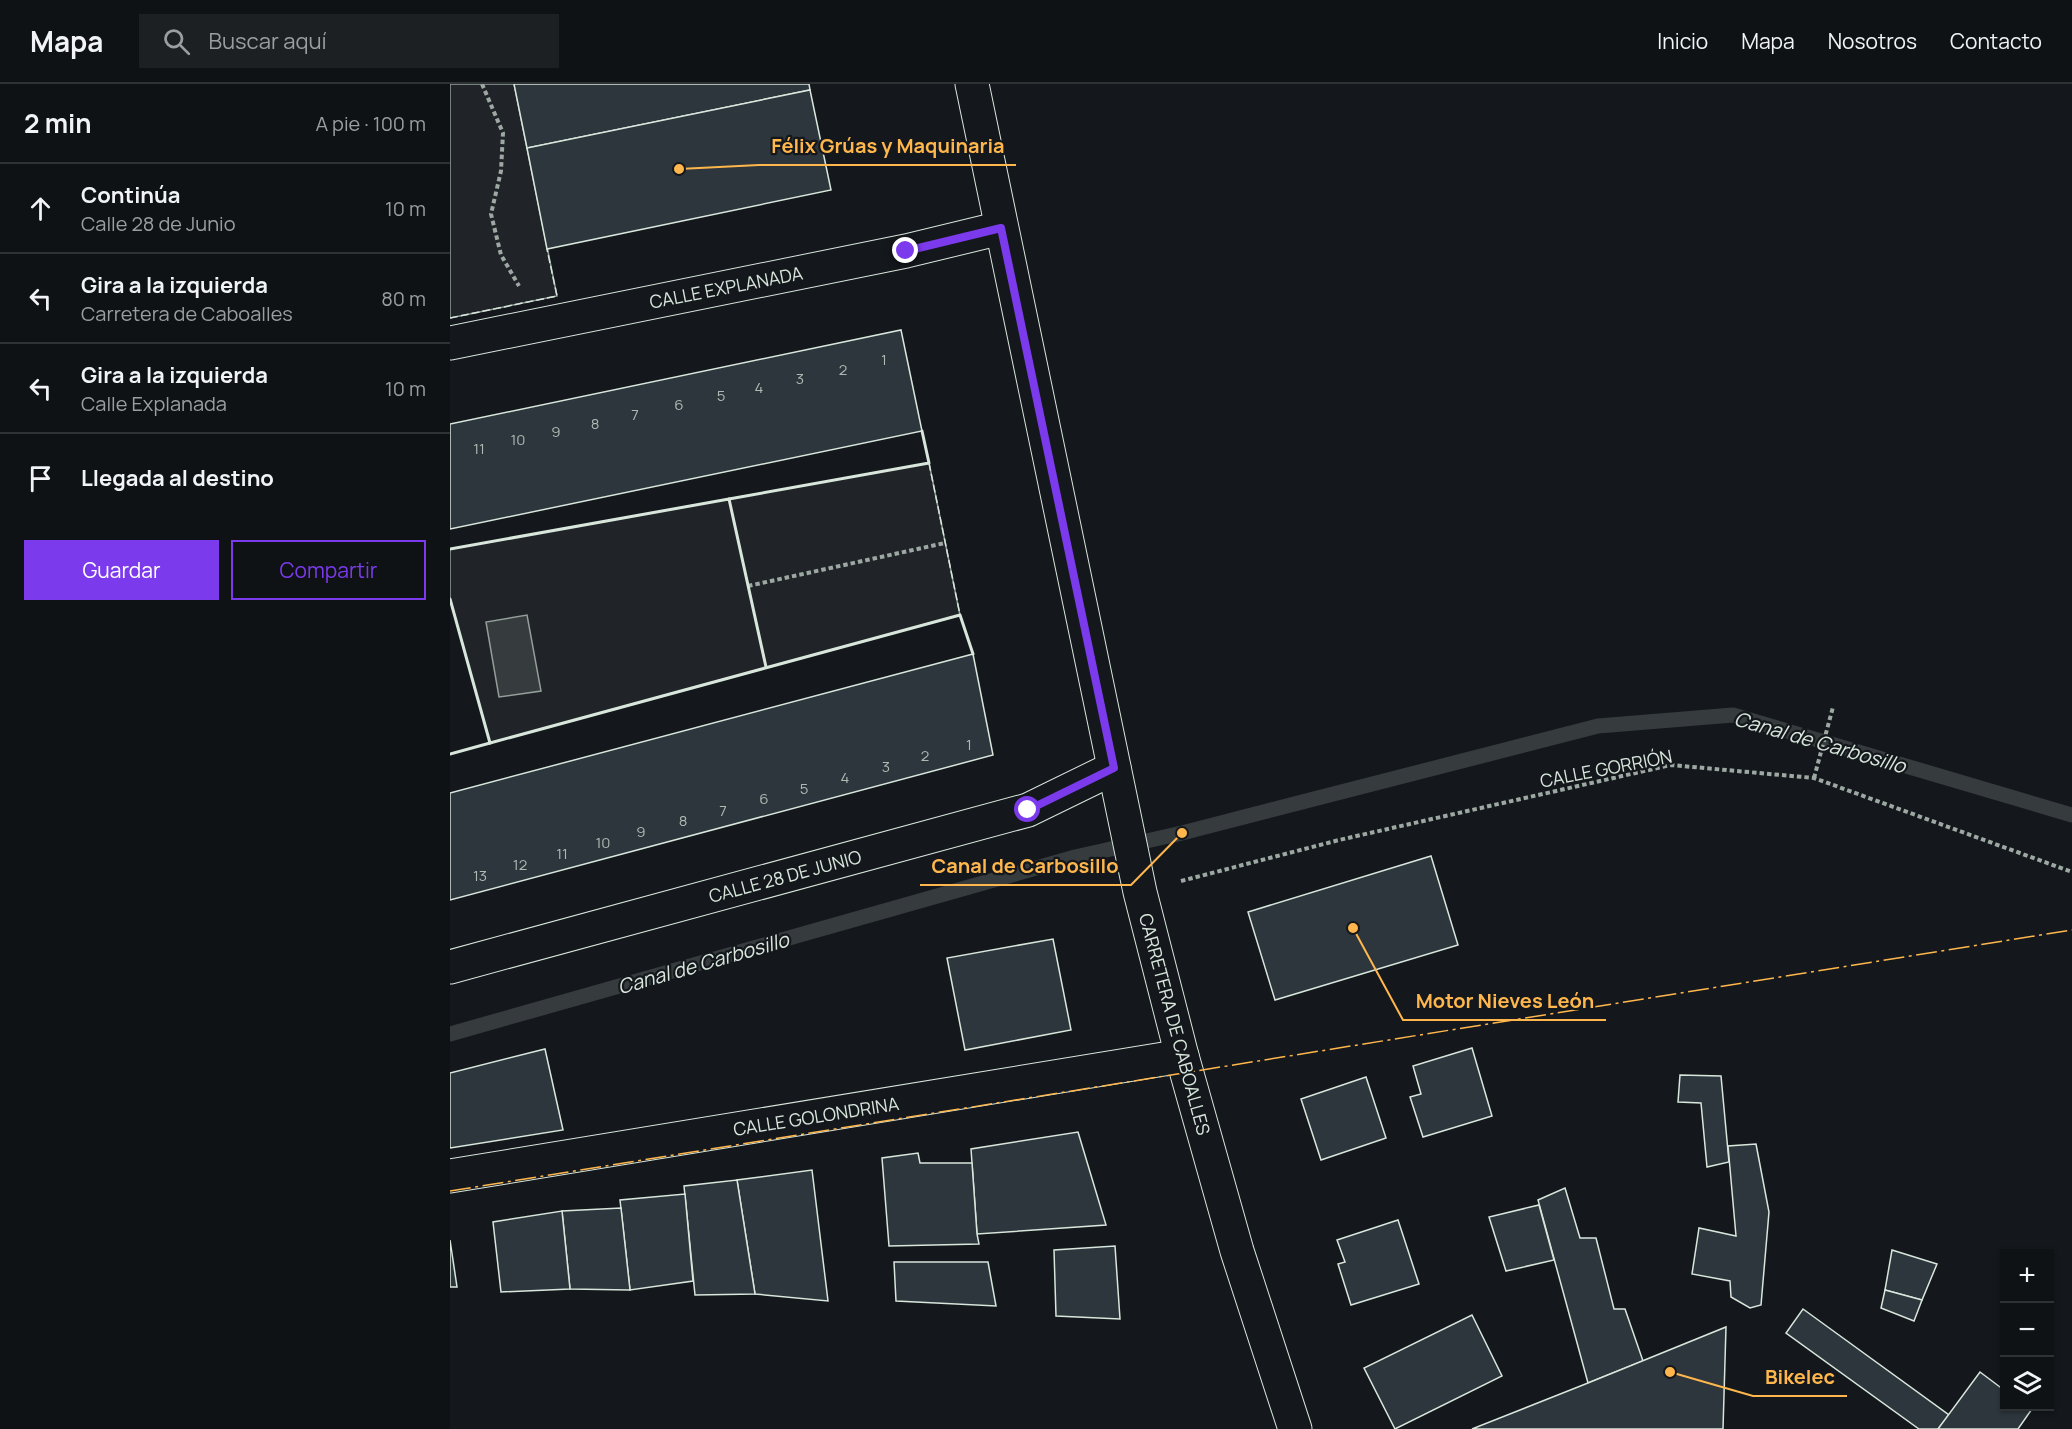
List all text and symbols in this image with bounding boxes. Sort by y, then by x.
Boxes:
search box [139,14,559,68]
text: Mapa [30,22,103,60]
icon: search [160,25,193,58]
text: Buscar aquí [208,26,327,56]
text: Inicio [1657,27,1708,55]
text: Mapa [1741,27,1795,55]
text: Nosotros [1828,27,1917,55]
text: Contacto [1950,27,2042,55]
text: 2 min [24,105,92,141]
text: A pie · 100 m [315,110,426,137]
callout: Félix Grúas y Maquinaria [759,127,1016,165]
text: Félix Grúas y Maquinaria [771,132,1005,159]
text: Continúa [81,180,181,210]
icon: ahead [24,192,57,225]
text: 10 m [385,195,426,222]
text: Calle 28 de Junio [81,210,236,237]
route end [892,237,918,263]
street label: CALLE EXPLANADA [647,260,805,314]
text: Gira a la izquierda [81,270,268,300]
icon: left [24,282,57,315]
text: 80 m [381,285,426,312]
text: Carretera de Caboalles [81,300,293,327]
house number: 1 [881,349,887,370]
house number: 2 [839,359,847,380]
text: Gira a la izquierda [81,360,268,390]
house number: 3 [796,368,804,389]
icon: left [24,372,57,405]
text: 10 m [385,375,426,402]
house number: 4 [755,377,764,398]
house number: 5 [717,385,725,406]
text: Calle Explanada [81,390,227,417]
house number: 6 [674,394,684,415]
house number: 7 [631,404,639,425]
house number: 8 [591,413,599,434]
house number: 9 [551,421,561,442]
house number: 10 [511,429,526,450]
house number: 11 [473,438,485,459]
icon: arrive [24,462,57,495]
text: Llegada al destino [81,463,274,493]
button: Guardar [24,540,219,600]
button: Compartir [231,540,426,600]
water label: Canal de Carbosillo [1731,705,1910,780]
house number: 1 [966,734,972,755]
street label: CALLE GORRIÓN [1538,743,1674,793]
house number: 2 [921,745,929,766]
house number: 3 [882,756,890,777]
house number: 4 [841,767,850,788]
house number: 5 [800,778,808,799]
house number: 6 [759,788,769,809]
route start [1014,796,1040,822]
house number: 7 [719,800,727,821]
house number: 8 [679,810,687,831]
house number: 9 [636,821,646,842]
house number: 10 [596,832,611,853]
house number: 11 [556,843,568,864]
street label: CALLE 28 DE JUNIO [706,844,864,908]
callout: Canal de Carbosillo [920,847,1131,885]
text: Canal de Carbosillo [931,852,1119,879]
house number: 12 [513,854,527,875]
house number: 13 [473,865,487,886]
street label: CARRETERA DE CABOALLES [1134,911,1216,1137]
water label: Canal de Carbosillo [614,925,793,1000]
callout: Motor Nieves León [1403,982,1606,1020]
text: Motor Nieves León [1416,987,1594,1014]
street label: CALLE GOLONDRINA [731,1091,901,1141]
map controls [2000,1249,2054,1411]
button: + [2000,1249,2054,1303]
button: − [2000,1303,2054,1357]
button: layers [2000,1357,2054,1411]
callout: Bikelec [1753,1358,1847,1396]
text: Bikelec [1765,1363,1835,1390]

